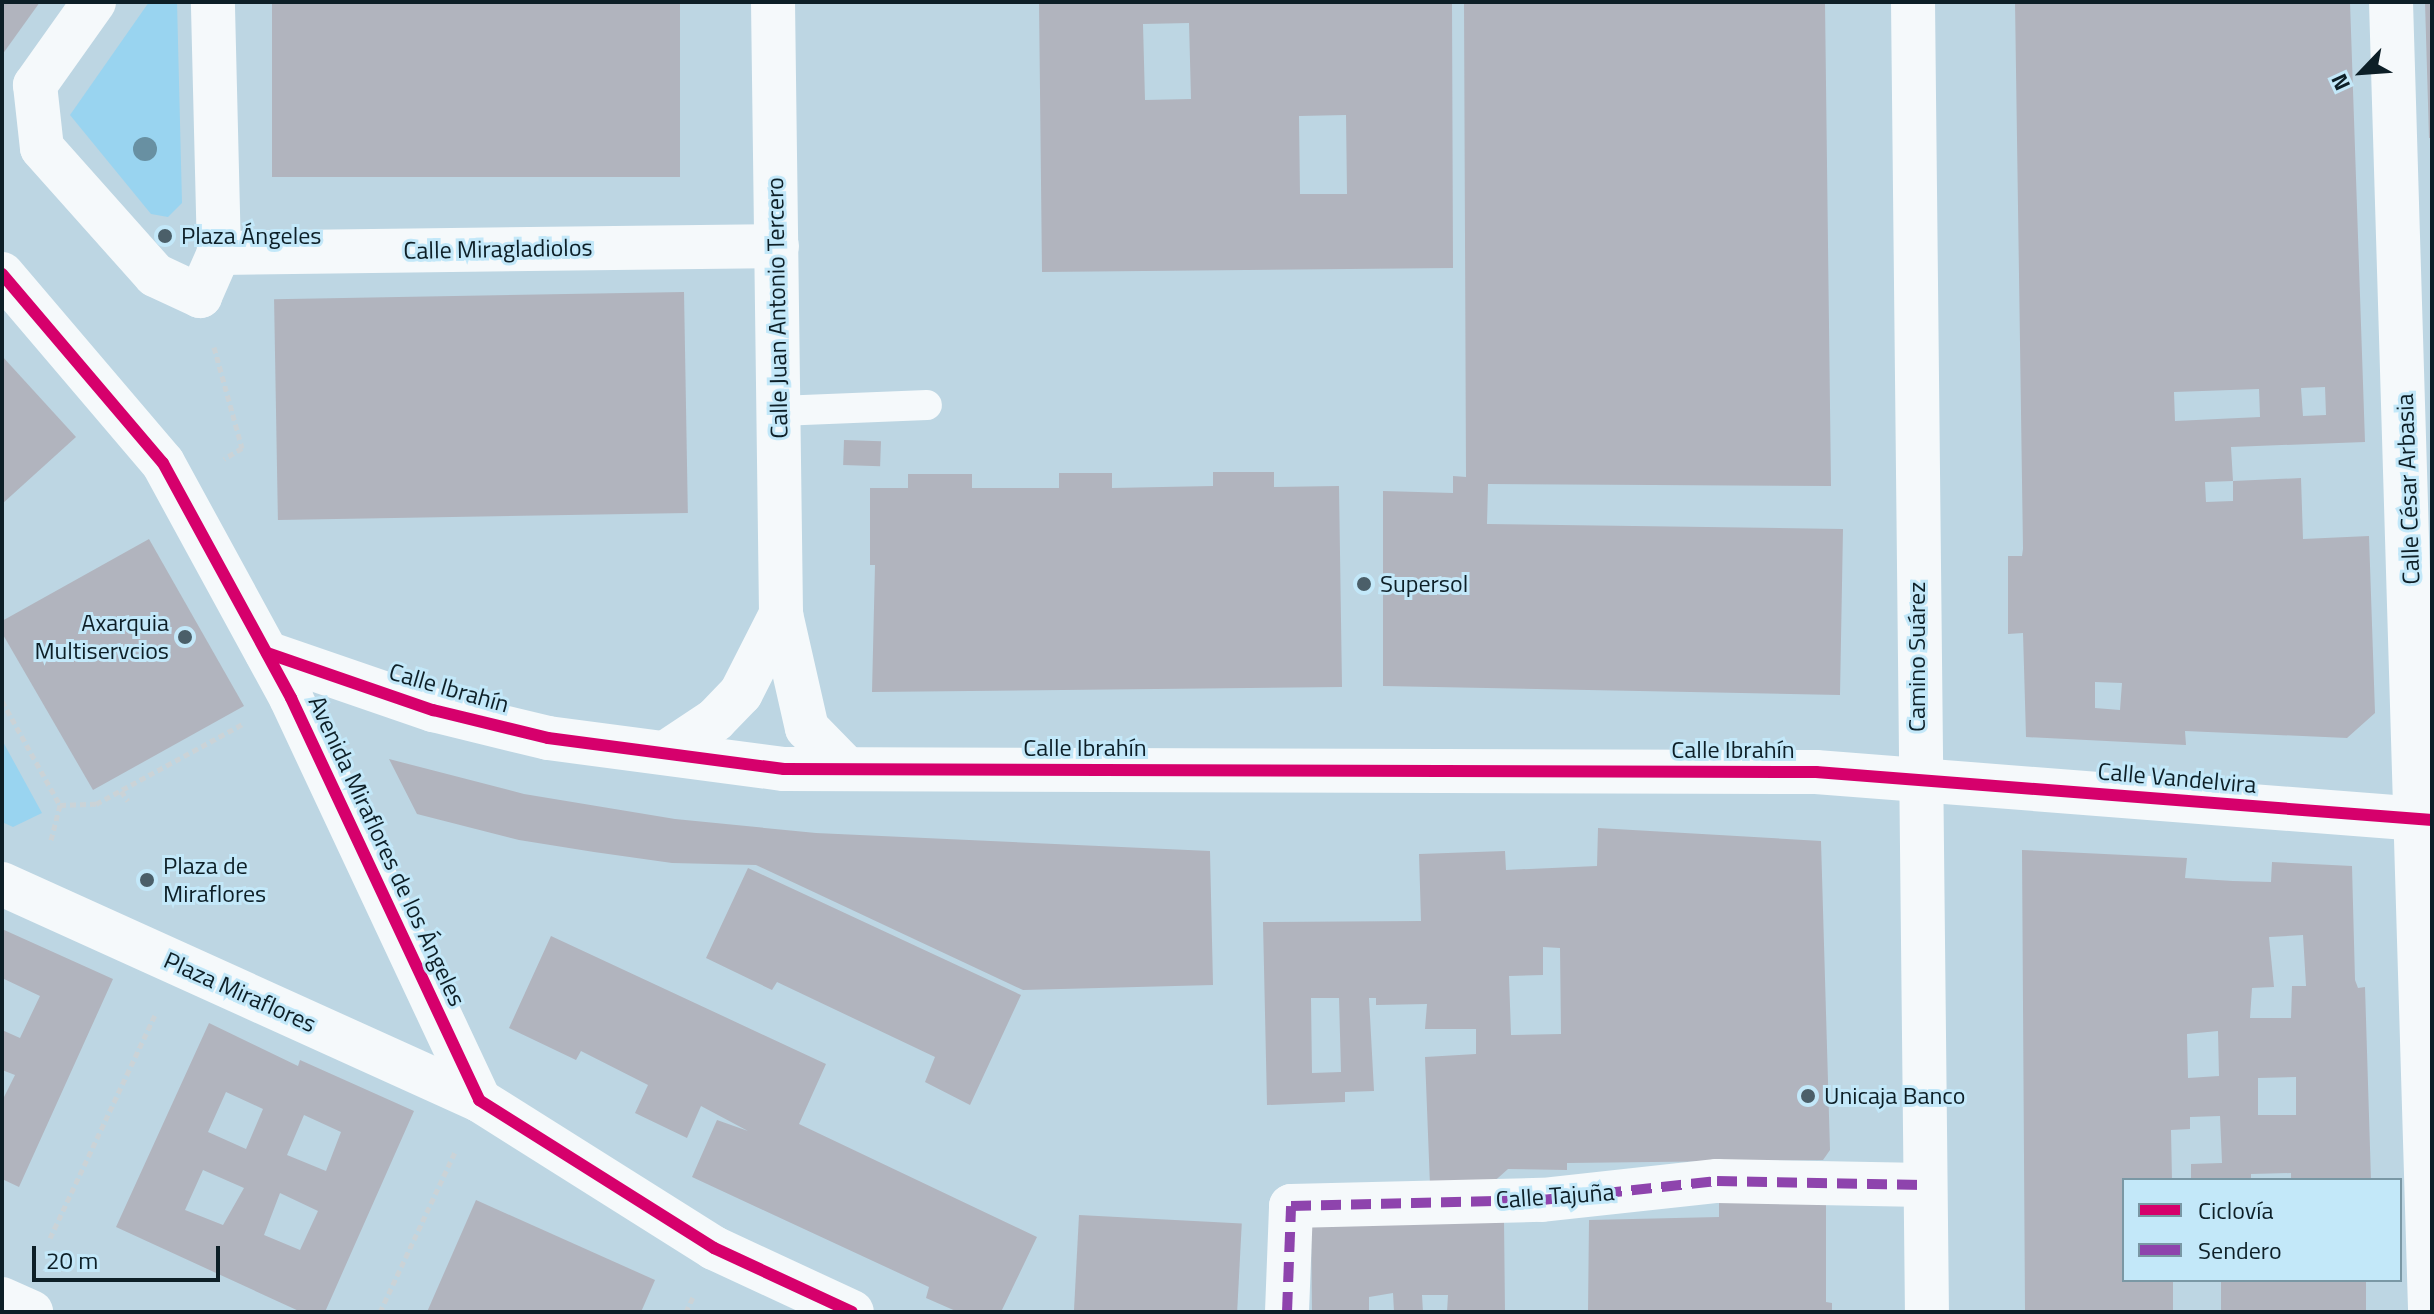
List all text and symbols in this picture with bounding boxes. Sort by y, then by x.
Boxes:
north arrow [2322,32,2402,112]
text: N [2322,68,2359,96]
street label: Calle Juan Antonio Tercero [760,177,794,439]
place label: Plaza Ángeles [181,222,321,250]
marker: Plaza Ángeles [156,227,174,245]
street label: Calle Miragladiolos [403,233,593,265]
street label: Calle César Arbasia [2390,393,2426,585]
place label: Supersol [1380,570,1468,598]
marker: Supersol [1355,575,1373,593]
street label: Camino Suárez [1903,582,1931,732]
place label: Axarquia Multiservcios [34,609,169,665]
marker: Axarquia Multiservcios [176,628,194,646]
street label: Calle Ibrahín [386,657,512,719]
street label: Avenida Miraflores de los Ángeles [302,691,472,1011]
street label: Calle Ibrahín [1023,734,1147,762]
street label: Calle Ibrahín [1671,736,1795,764]
street label: Calle Vandelvira [2096,757,2258,799]
place label: Plaza de Miraflores [163,852,266,908]
marker: Plaza de Miraflores [138,871,156,889]
street label: Plaza Miraflores [160,946,320,1038]
place label: Unicaja Banco [1824,1082,1965,1110]
marker: Unicaja Banco [1799,1087,1817,1105]
street label: Calle Tajuña [1495,1177,1615,1215]
legend [2122,1178,2402,1282]
text: Ciclovía [2198,1192,2274,1228]
scale bar [36,1230,224,1280]
text: Sendero [2198,1232,2282,1268]
text: 20 m [46,1242,98,1278]

